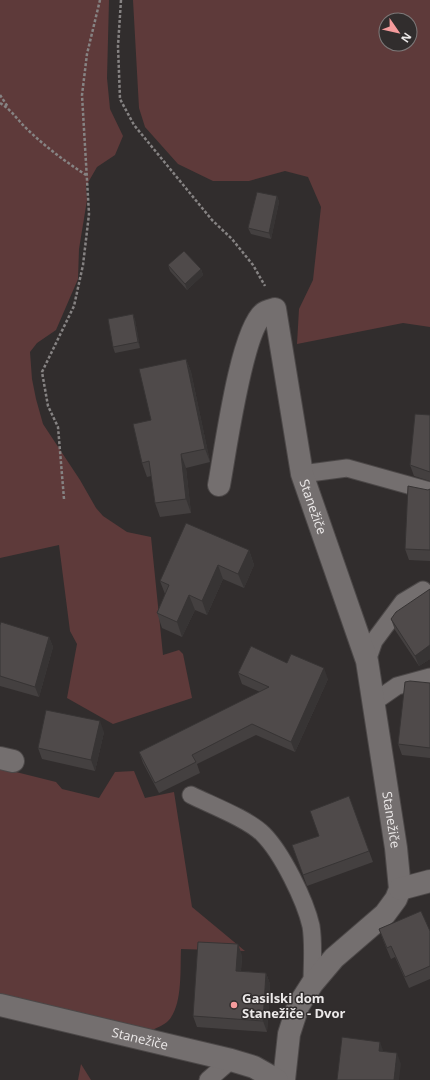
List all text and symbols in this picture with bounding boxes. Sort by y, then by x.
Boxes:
north arrow [378,12,418,52]
text: N [398,30,415,46]
street label: Stanežiče [295,477,331,537]
street label: Stanežiče [378,790,405,849]
place label: Gasilski dom Stanežiče - Dvor [242,989,346,1022]
marker: Gasilski dom Stanežiče - Dvor [229,1000,239,1010]
street label: Stanežiče [110,1023,170,1054]

